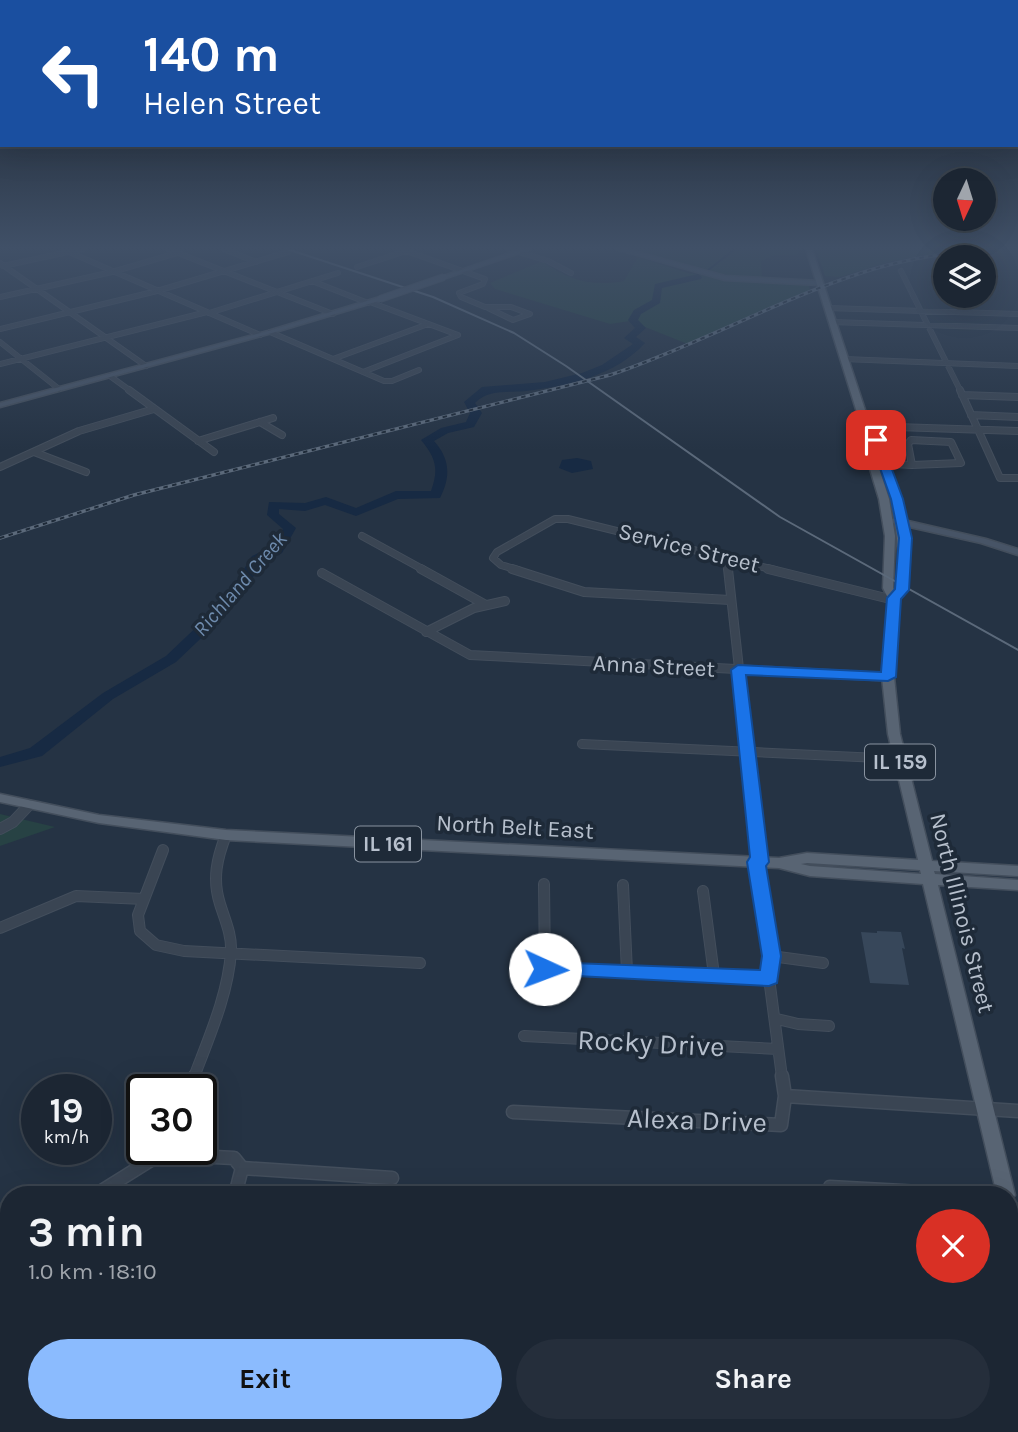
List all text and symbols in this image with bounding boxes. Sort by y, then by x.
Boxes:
text: 140 m [143,26,280,83]
icon: left [28,28,119,119]
text: Helen Street [143,85,321,122]
north arrow [933,168,996,231]
map controls [933,168,996,308]
button: layers [933,245,996,308]
pin [846,410,906,470]
icon: arrive [857,421,895,459]
street label: Service Street [616,517,763,579]
water label: Richland Creek [188,527,292,641]
street label: Anna Street [592,649,716,683]
road number: IL 159 [865,744,935,780]
street label: North Belt East [436,809,595,845]
street label: North Illinois Street [924,810,1000,1016]
road number: IL 161 [355,826,421,862]
position arrow [508,932,582,1006]
street label: Rocky Drive [577,1023,725,1063]
speed limit sign: 30 [126,1074,217,1165]
text: 19 [50,1090,83,1131]
street label: Alexa Drive [626,1101,768,1139]
text: km/h [44,1126,89,1148]
text: 3 min [28,1207,145,1257]
button: close [916,1209,990,1283]
text: 1.0 km · 18:10 [28,1258,157,1285]
button: Exit [28,1339,502,1419]
button: Share [516,1339,990,1419]

